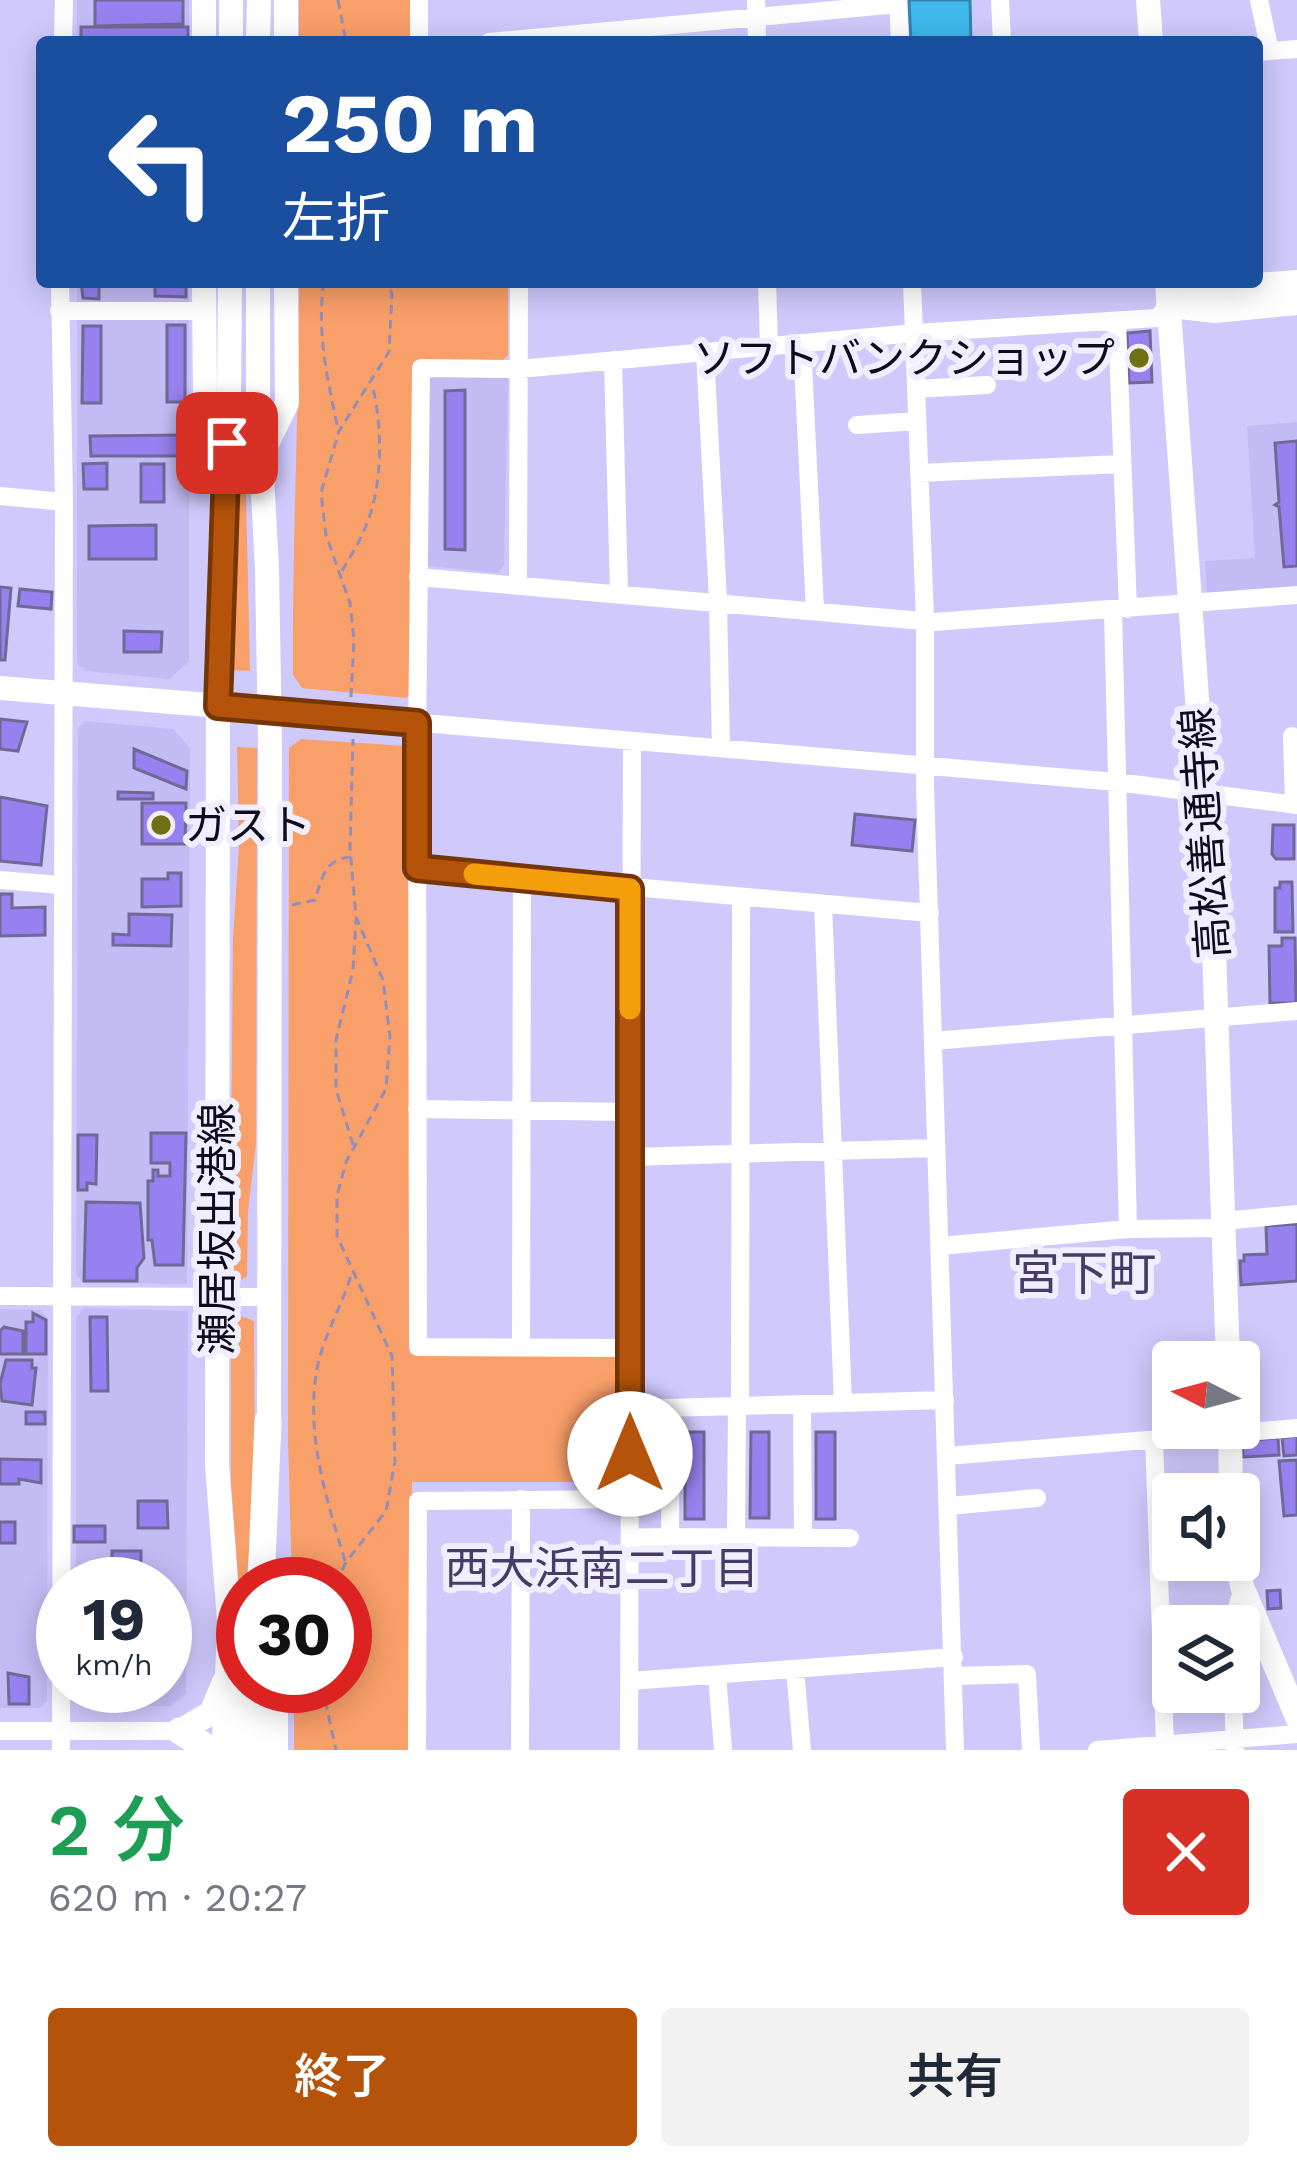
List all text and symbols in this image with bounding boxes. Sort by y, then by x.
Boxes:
text: 250 m [282,74,538,172]
icon: left [84,84,240,240]
text: 左折 [282,187,390,250]
place label: ソフトバンクショップ [693,334,1115,383]
marker: ソフトバンクショップ [1126,345,1152,371]
pin [176,392,278,494]
icon: arrive [194,410,260,476]
street label: 高松善通寺線 [1172,706,1238,960]
place label: ガスト [185,801,311,850]
marker: ガスト [148,812,174,838]
street label: 瀬居坂出港線 [193,1103,242,1355]
district label: 宮下町 [1012,1245,1156,1302]
north arrow [1152,1341,1260,1449]
map controls [1152,1341,1260,1713]
position arrow [567,1391,693,1517]
button: sound [1152,1473,1260,1581]
district label: 西大浜南二丁目 [444,1542,760,1595]
speed limit sign: 30 [216,1557,372,1713]
text: 19 [83,1584,145,1655]
button: layers [1152,1605,1260,1713]
text: km/h [75,1647,153,1682]
text: 2 分 [48,1788,185,1872]
button: close [1123,1789,1249,1915]
text: 620 m · 20:27 [48,1875,307,1920]
button: 終了 [48,2008,637,2146]
button: 共有 [661,2008,1249,2146]

